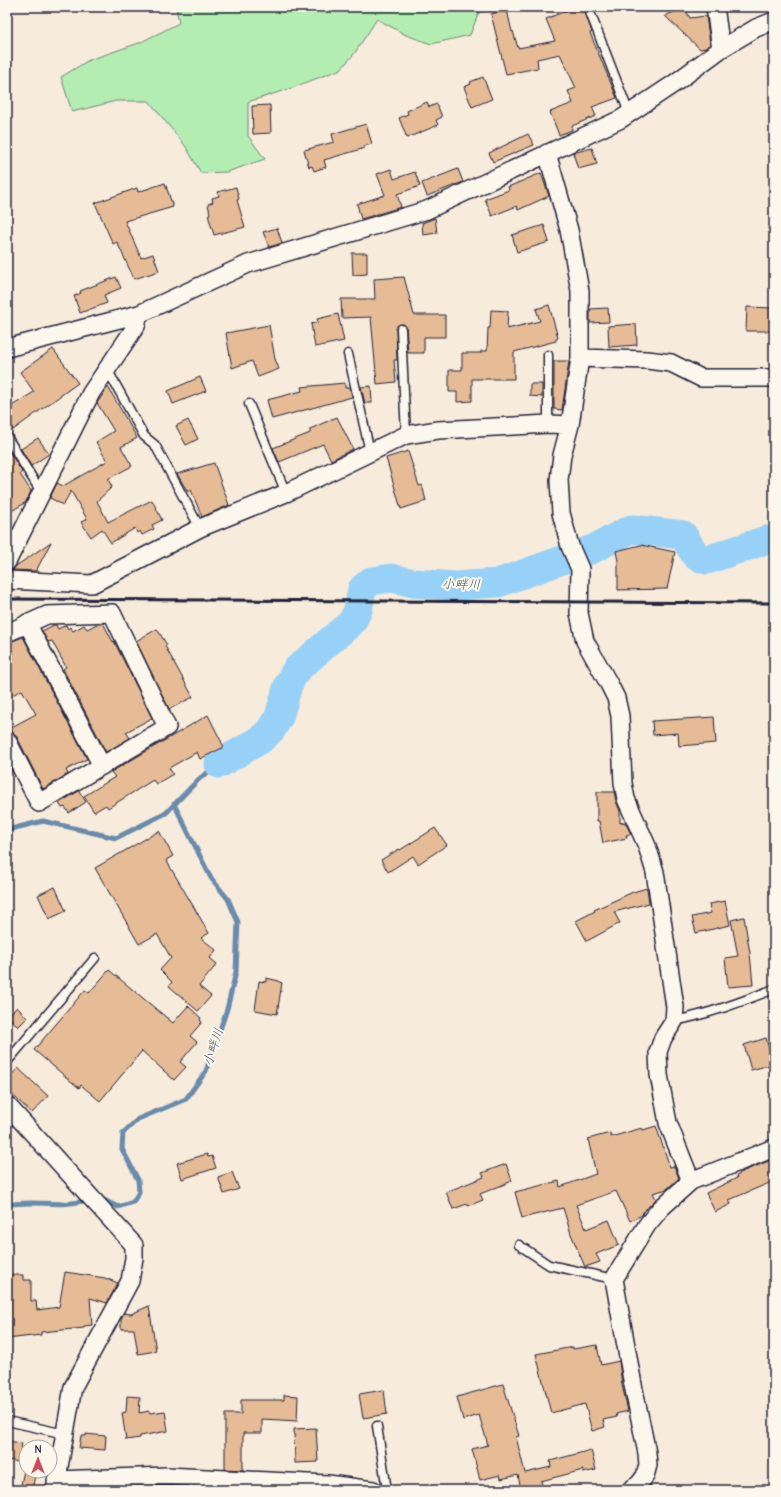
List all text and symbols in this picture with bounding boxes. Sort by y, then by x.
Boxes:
water label: 小畔川 [441,576,481,592]
water label: 小畔川 [200,1026,226,1068]
north arrow [18,1439,58,1479]
text: N [34,1443,42,1456]

